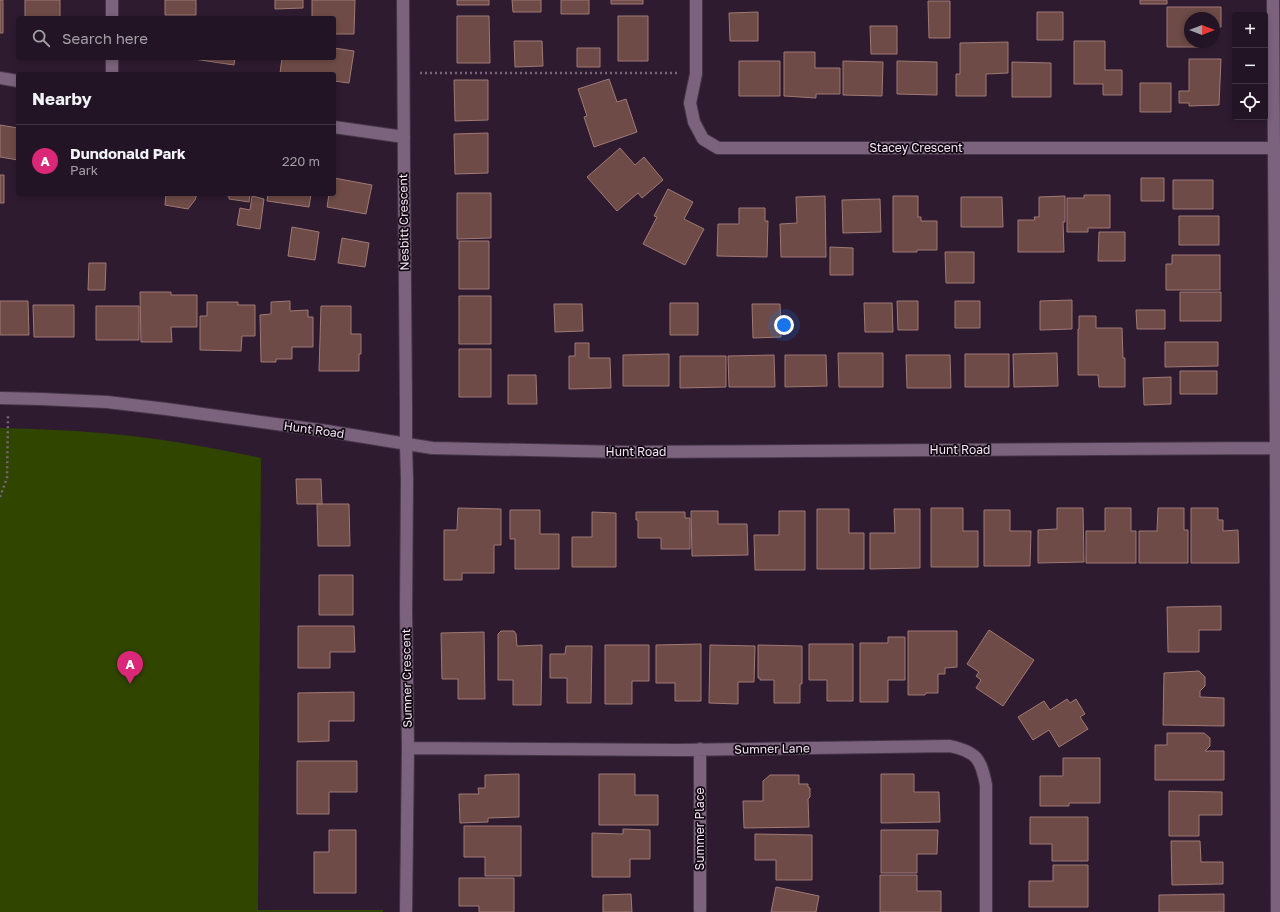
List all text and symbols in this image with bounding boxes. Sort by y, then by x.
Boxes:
north arrow [1184,12,1220,48]
map controls [1232,12,1268,120]
button: + [1232,12,1268,48]
search box [16,16,336,60]
icon: search [30,27,52,49]
text: Search here [62,29,148,47]
button: − [1232,48,1268,84]
button: locate [1232,84,1268,120]
text: Nearby [32,88,92,109]
street label: Stacey Crescent [869,140,963,155]
text: Dundonald Park [70,144,186,162]
text: A [40,153,50,169]
text: 220 m [282,153,320,169]
text: Park [70,162,98,178]
street label: Nesbitt Crescent [395,173,412,271]
your location [774,315,794,335]
street label: Hunt Road [283,418,345,441]
street label: Hunt Road [930,442,990,457]
street label: Hunt Road [606,444,666,459]
street label: Sumner Crescent [398,628,415,728]
pin: A [117,651,143,684]
street label: Sumner Lane [734,740,810,757]
street label: Summer Place [692,788,707,870]

